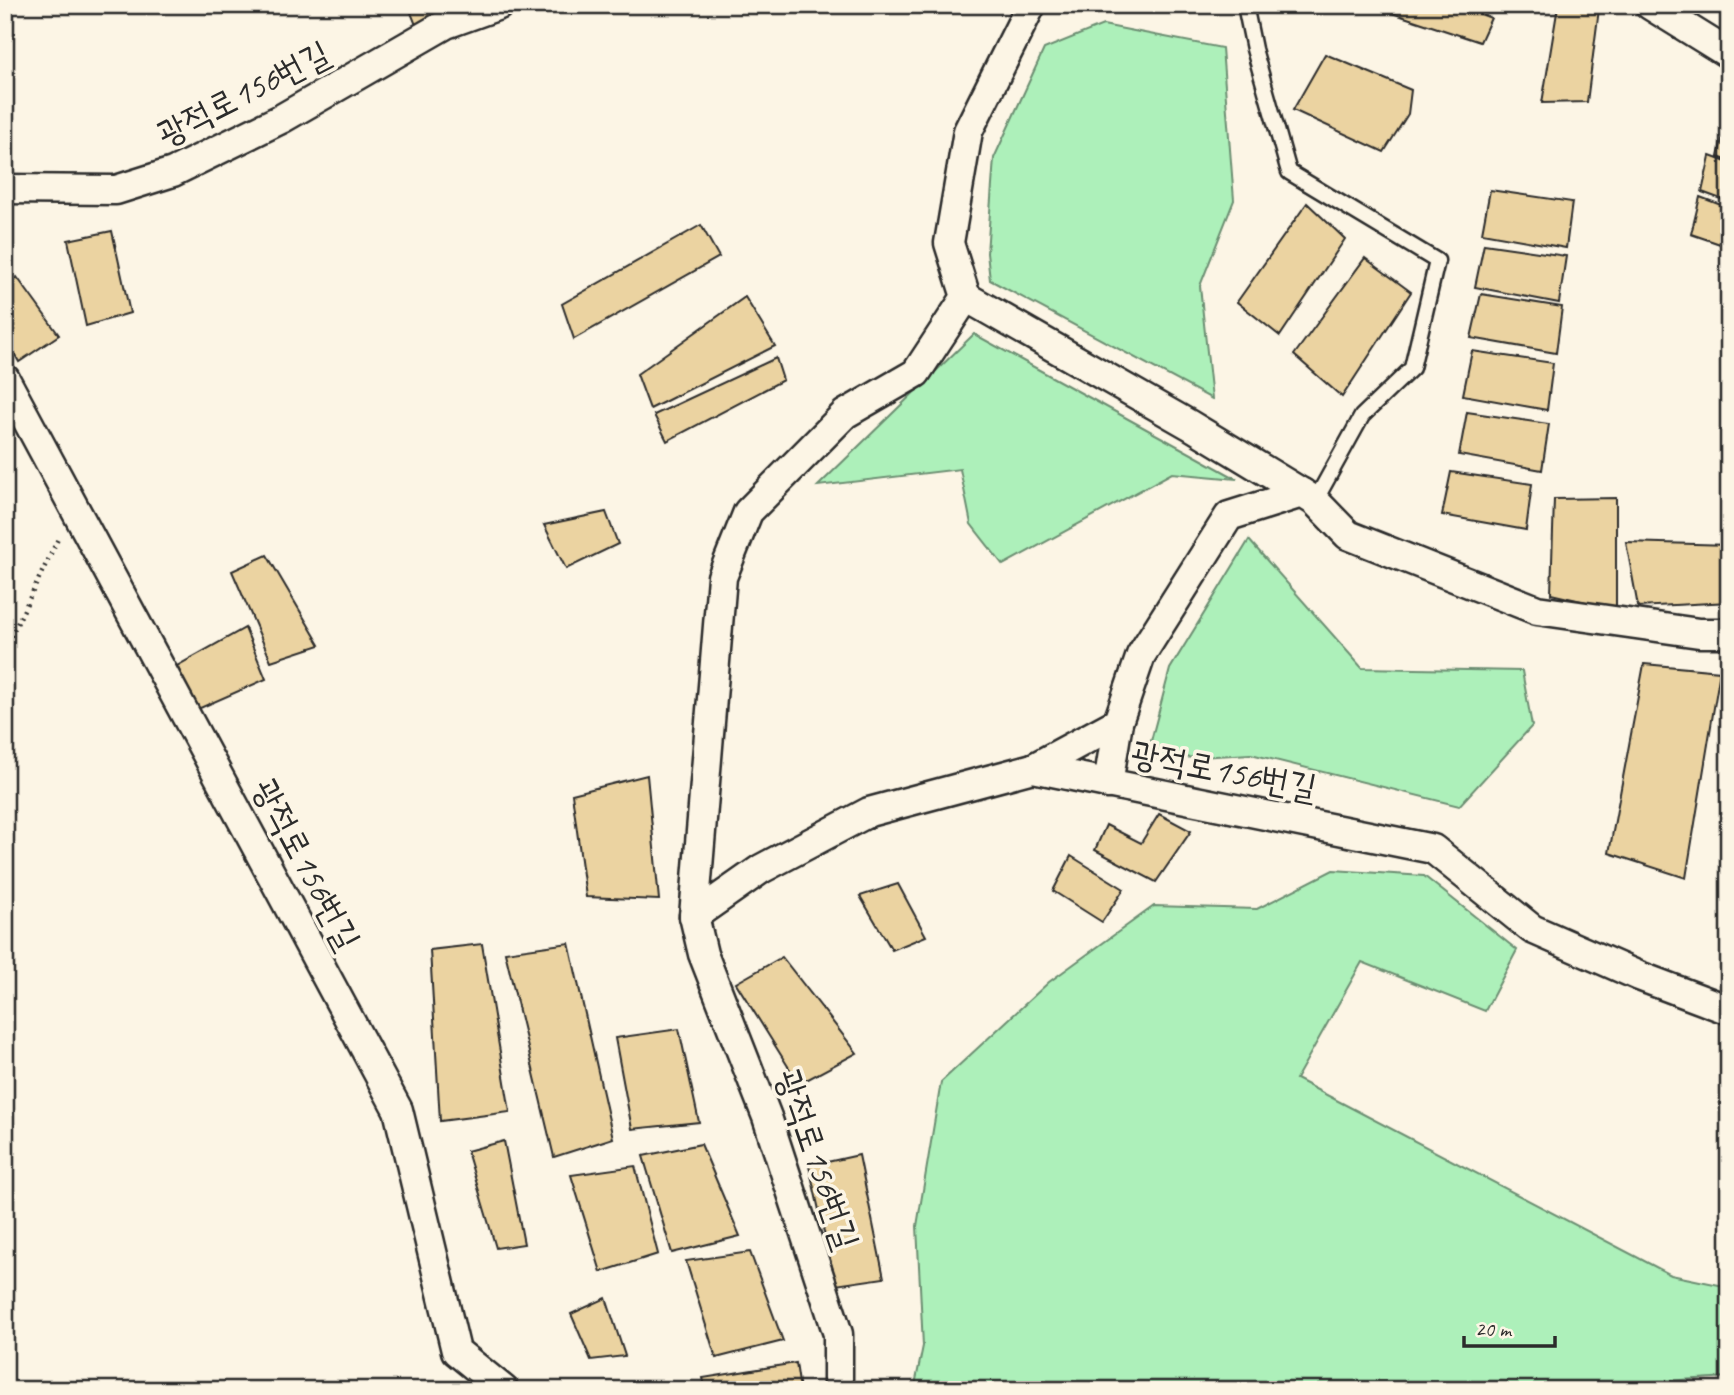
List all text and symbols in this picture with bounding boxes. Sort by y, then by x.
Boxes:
street label: 광적로156번길 [149,31,337,156]
street label: 광적로156번길 [1127,730,1321,811]
street label: 광적로156번길 [243,771,371,958]
street label: 광적로156번길 [766,1063,869,1255]
scale bar [1464,1304,1556,1348]
text: 20 m [1475,1316,1513,1342]

